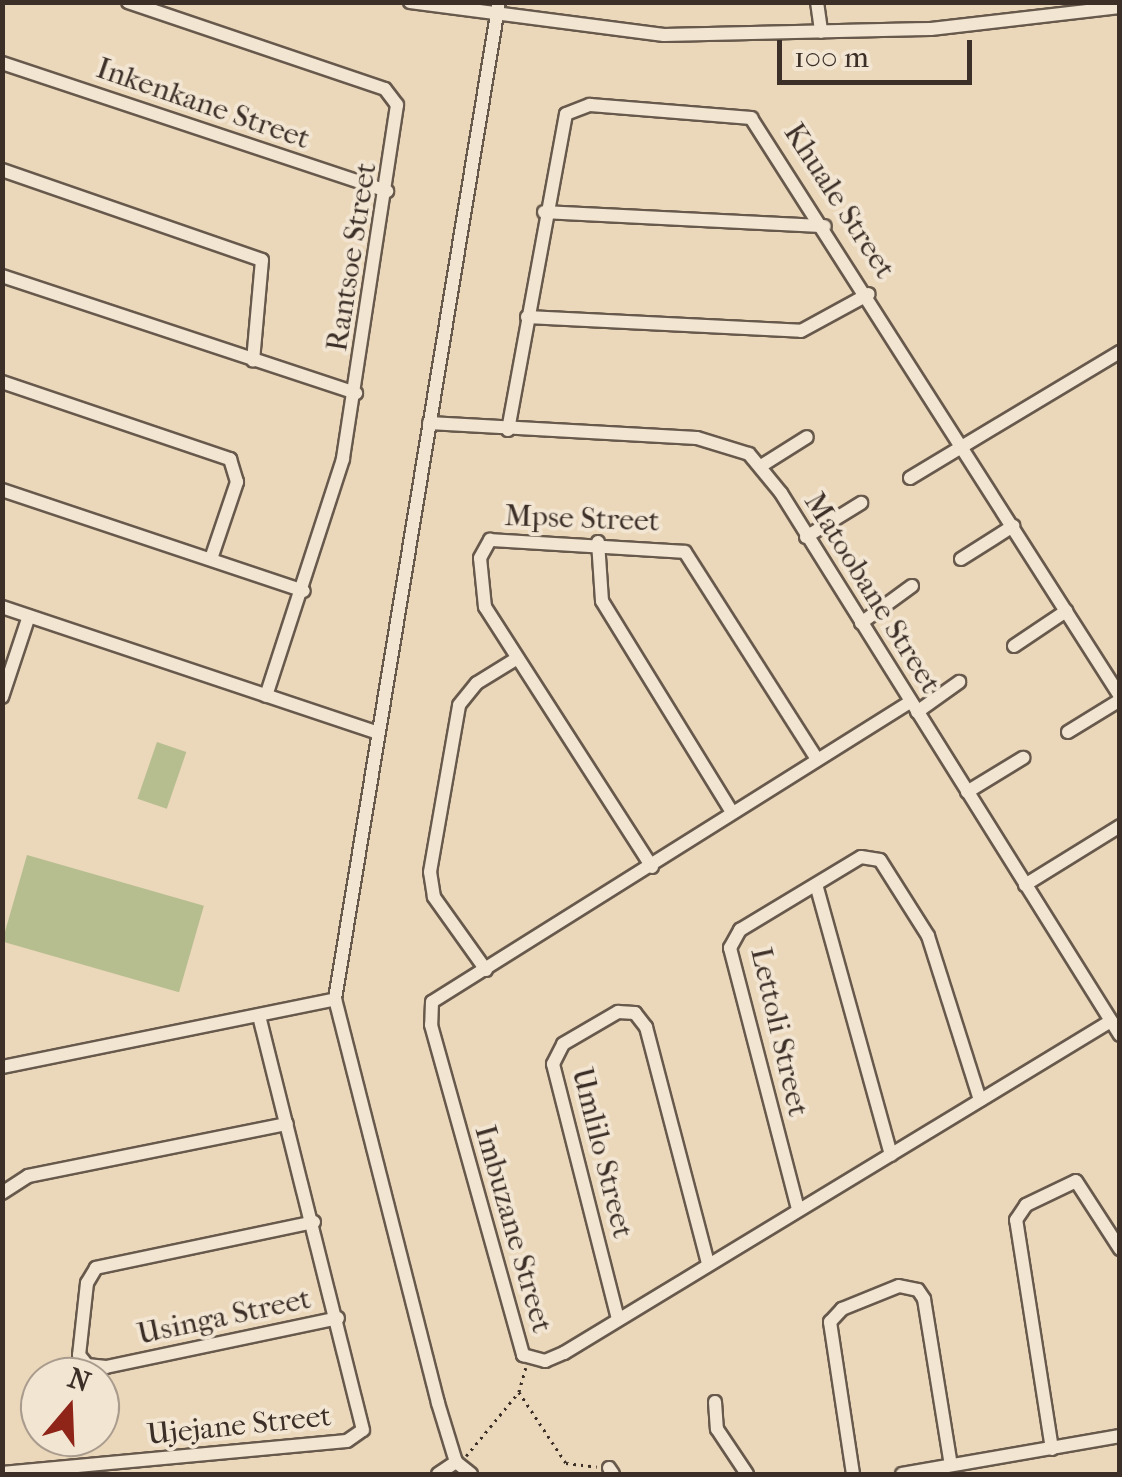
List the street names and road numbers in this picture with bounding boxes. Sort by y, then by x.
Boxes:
street label: Inkenkane Street [92,51,314,157]
street label: Khuale Street [776,117,902,285]
street label: Rantsoe Street [319,160,385,354]
street label: Matoobane Street [796,486,948,700]
street label: Mpse Street [504,498,660,540]
street label: Lettoli Street [742,944,816,1120]
street label: Umlilo Street [563,1064,641,1242]
street label: Imbuzane Street [466,1121,560,1337]
street label: Usinga Street [134,1281,314,1353]
street label: Ujejane Street [145,1398,333,1454]

